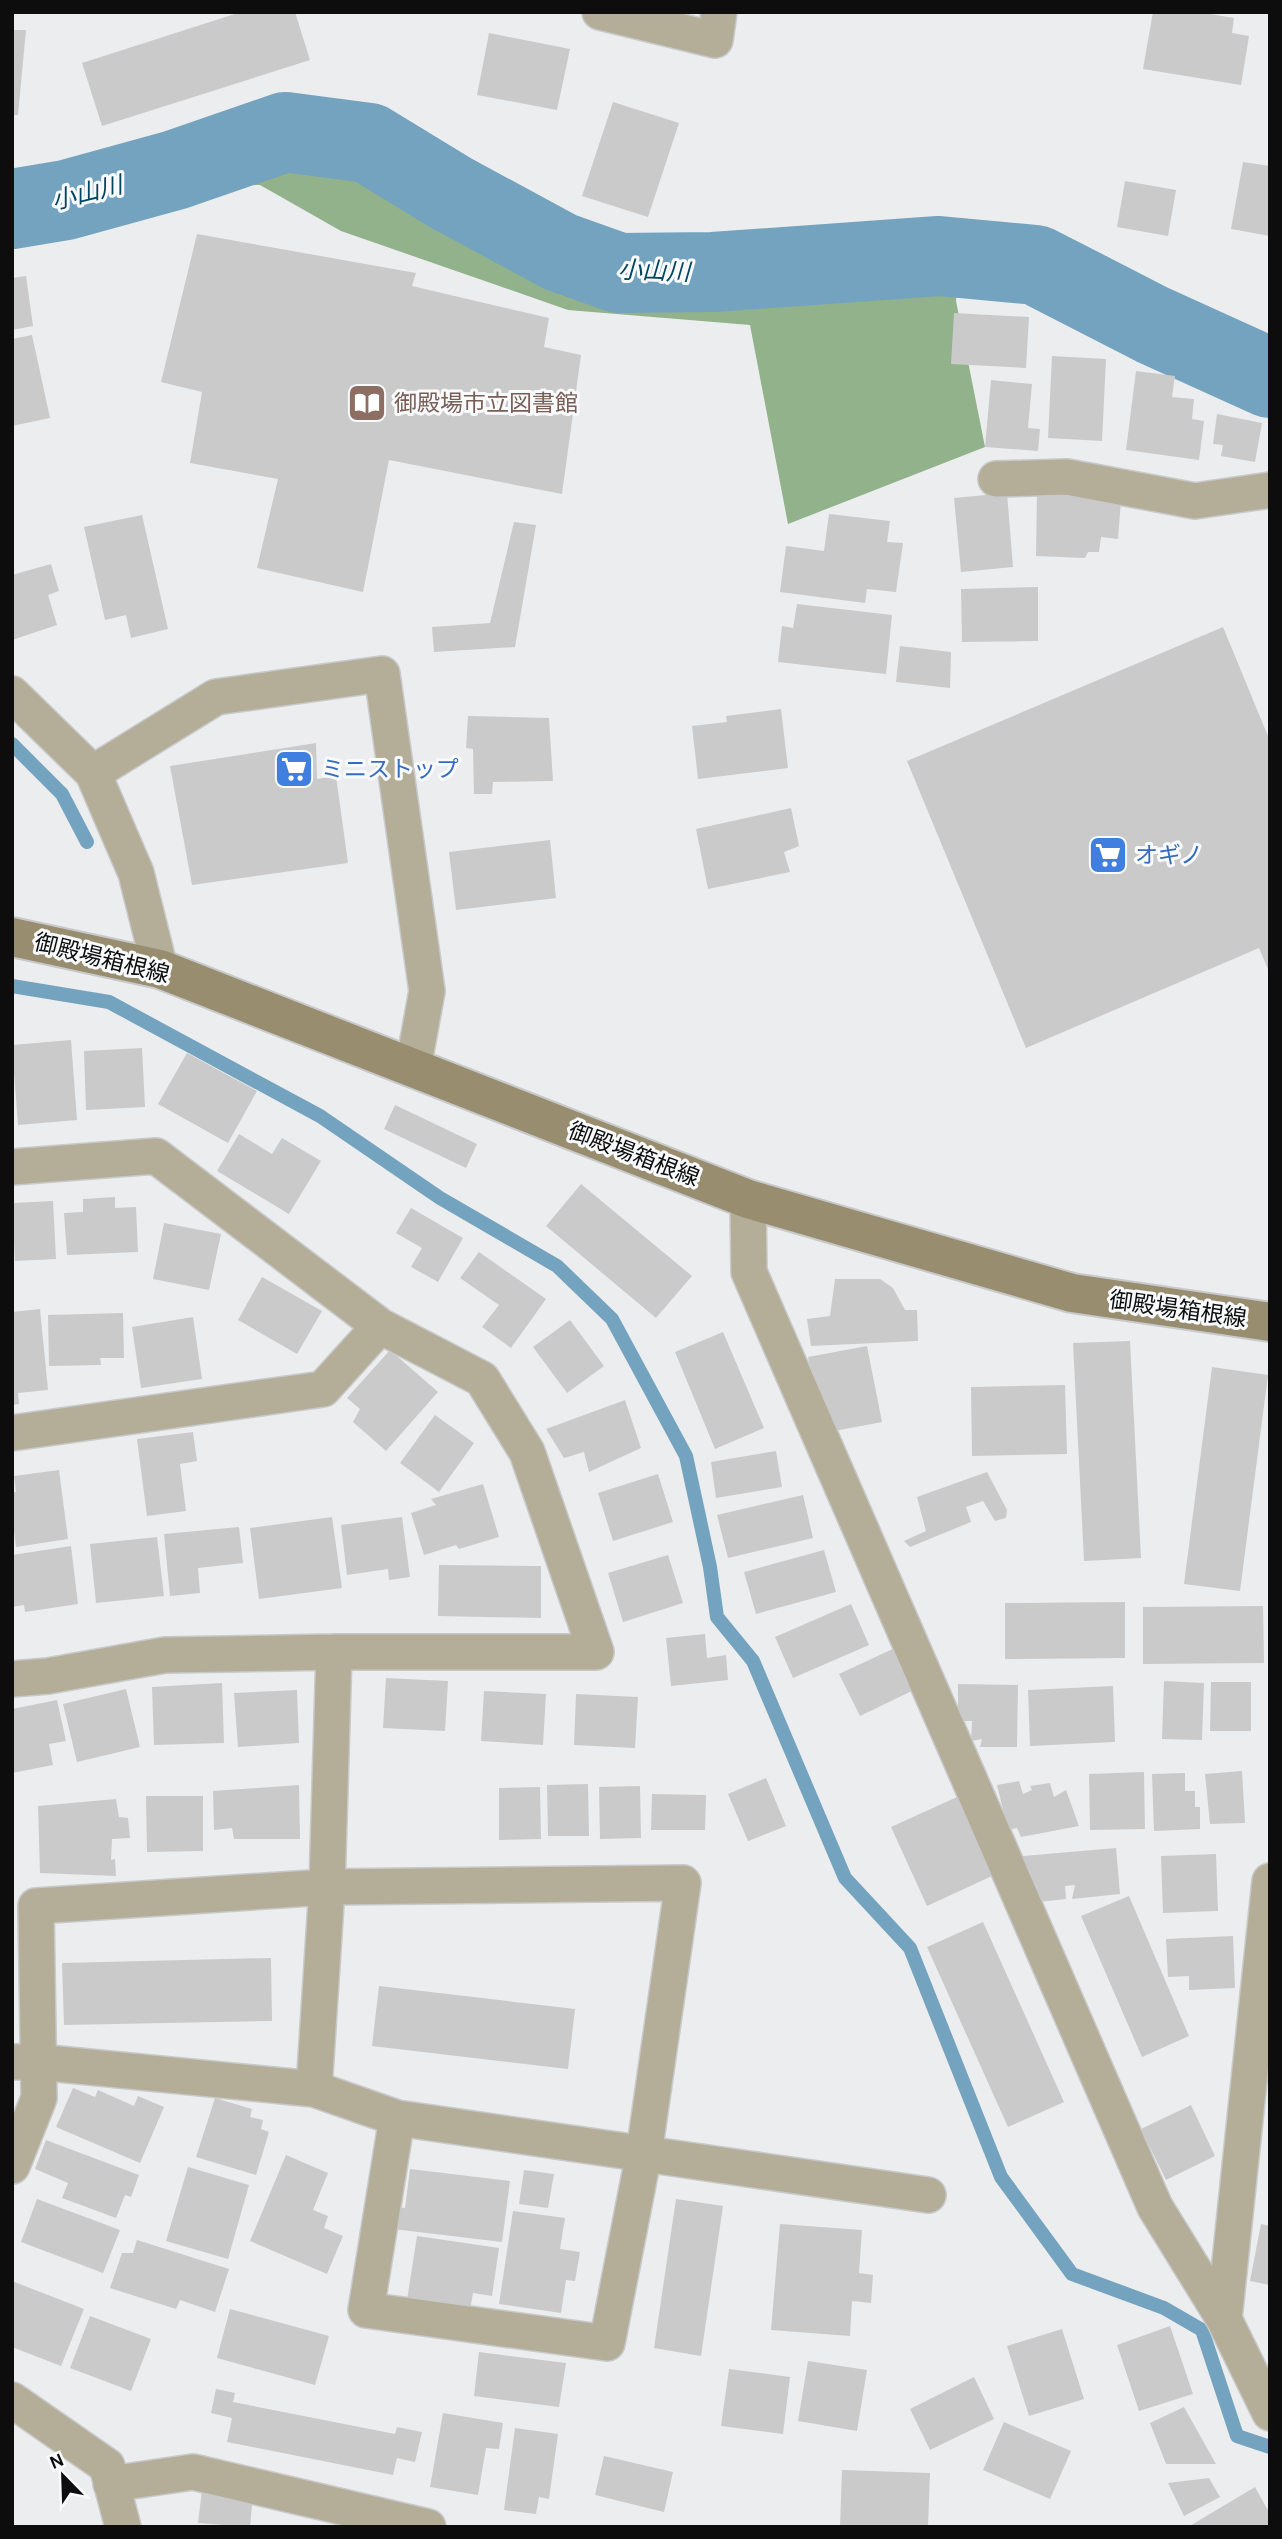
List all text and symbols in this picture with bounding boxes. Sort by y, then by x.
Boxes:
water label: 小山川 [49,170,128,215]
water label: 小山川 [618,256,693,286]
library icon: 御殿場市立図書館 [346,382,388,424]
place label: 御殿場市立図書館 [394,390,578,417]
supermarket icon: ミニストップ [273,748,315,790]
place label: ミニストップ [321,756,459,783]
supermarket icon: オギノ [1087,834,1129,876]
place label: オギノ [1135,842,1203,869]
street label: 御殿場箱根線 [32,929,172,988]
street label: 御殿場箱根線 [565,1117,703,1192]
street label: 御殿場箱根線 [1108,1287,1248,1332]
north arrow [28,2441,98,2511]
text: N [46,2448,67,2474]

